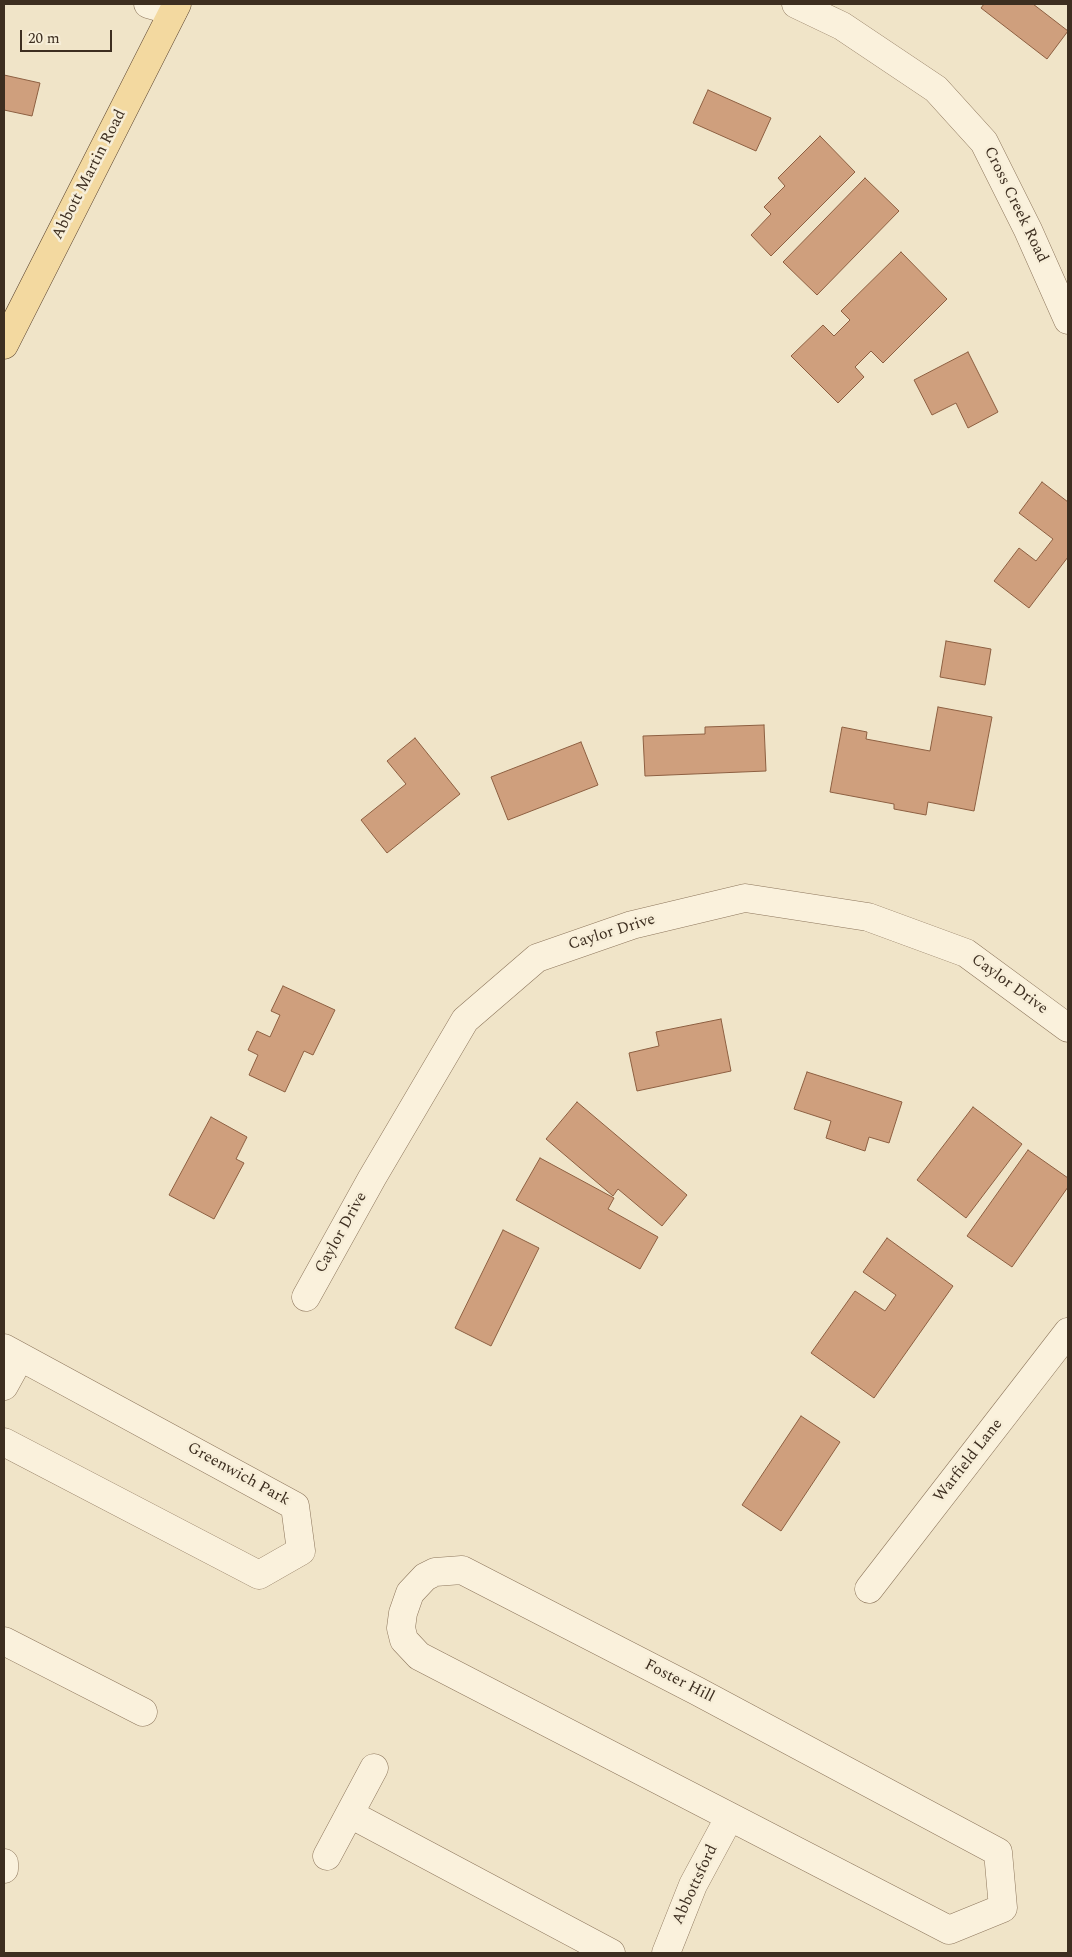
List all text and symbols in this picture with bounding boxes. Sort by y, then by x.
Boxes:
scale bar [22,20,115,52]
text: 20 m [28,27,60,50]
street label: Abbott Martin Road [49,107,131,243]
street label: Cross Creek Road [979,144,1051,266]
street label: Caylor Drive [566,911,658,955]
street label: Caylor Drive [967,951,1051,1019]
street label: Caylor Drive [312,1189,372,1277]
street label: Warfield Lane [930,1415,1008,1507]
street label: Greenwich Park [183,1439,293,1511]
street label: Foster Hill [641,1656,717,1708]
street label: Abbottsford [669,1842,723,1928]

